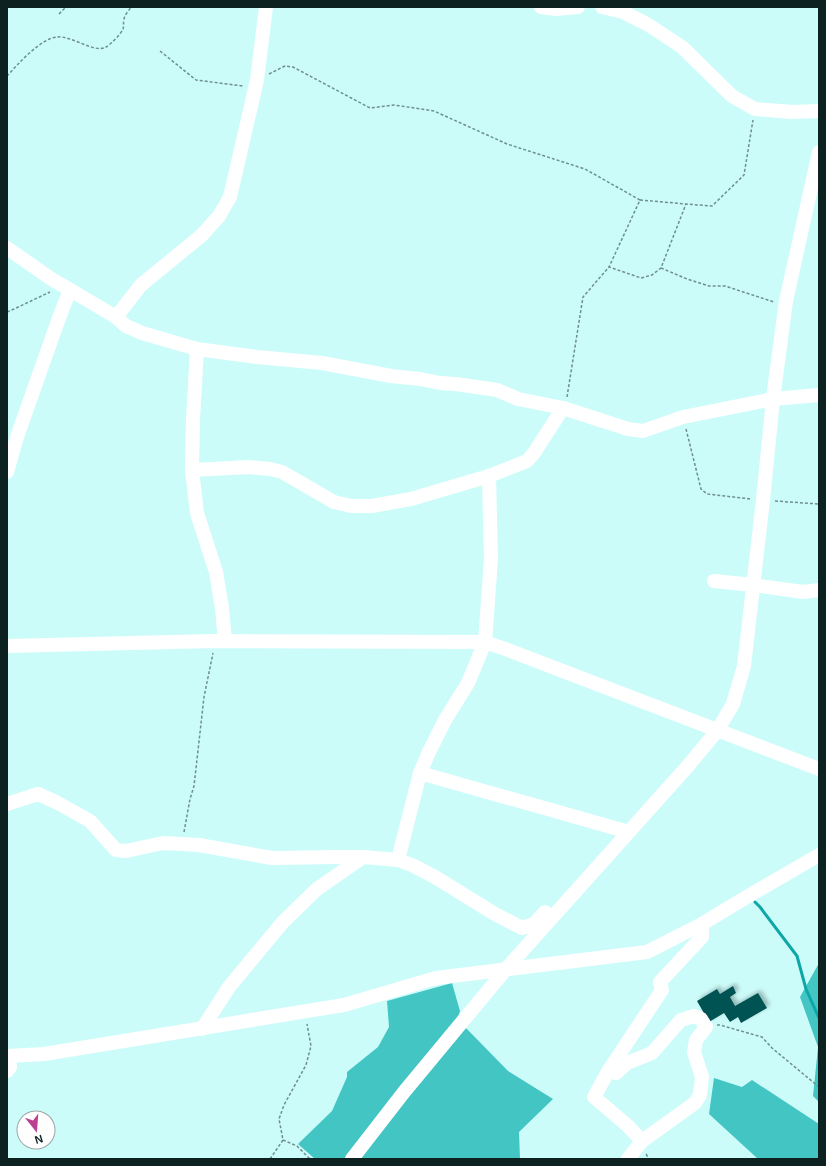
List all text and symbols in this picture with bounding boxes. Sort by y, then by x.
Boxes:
north arrow [16,1110,56,1150]
text: N [33,1133,44,1146]

